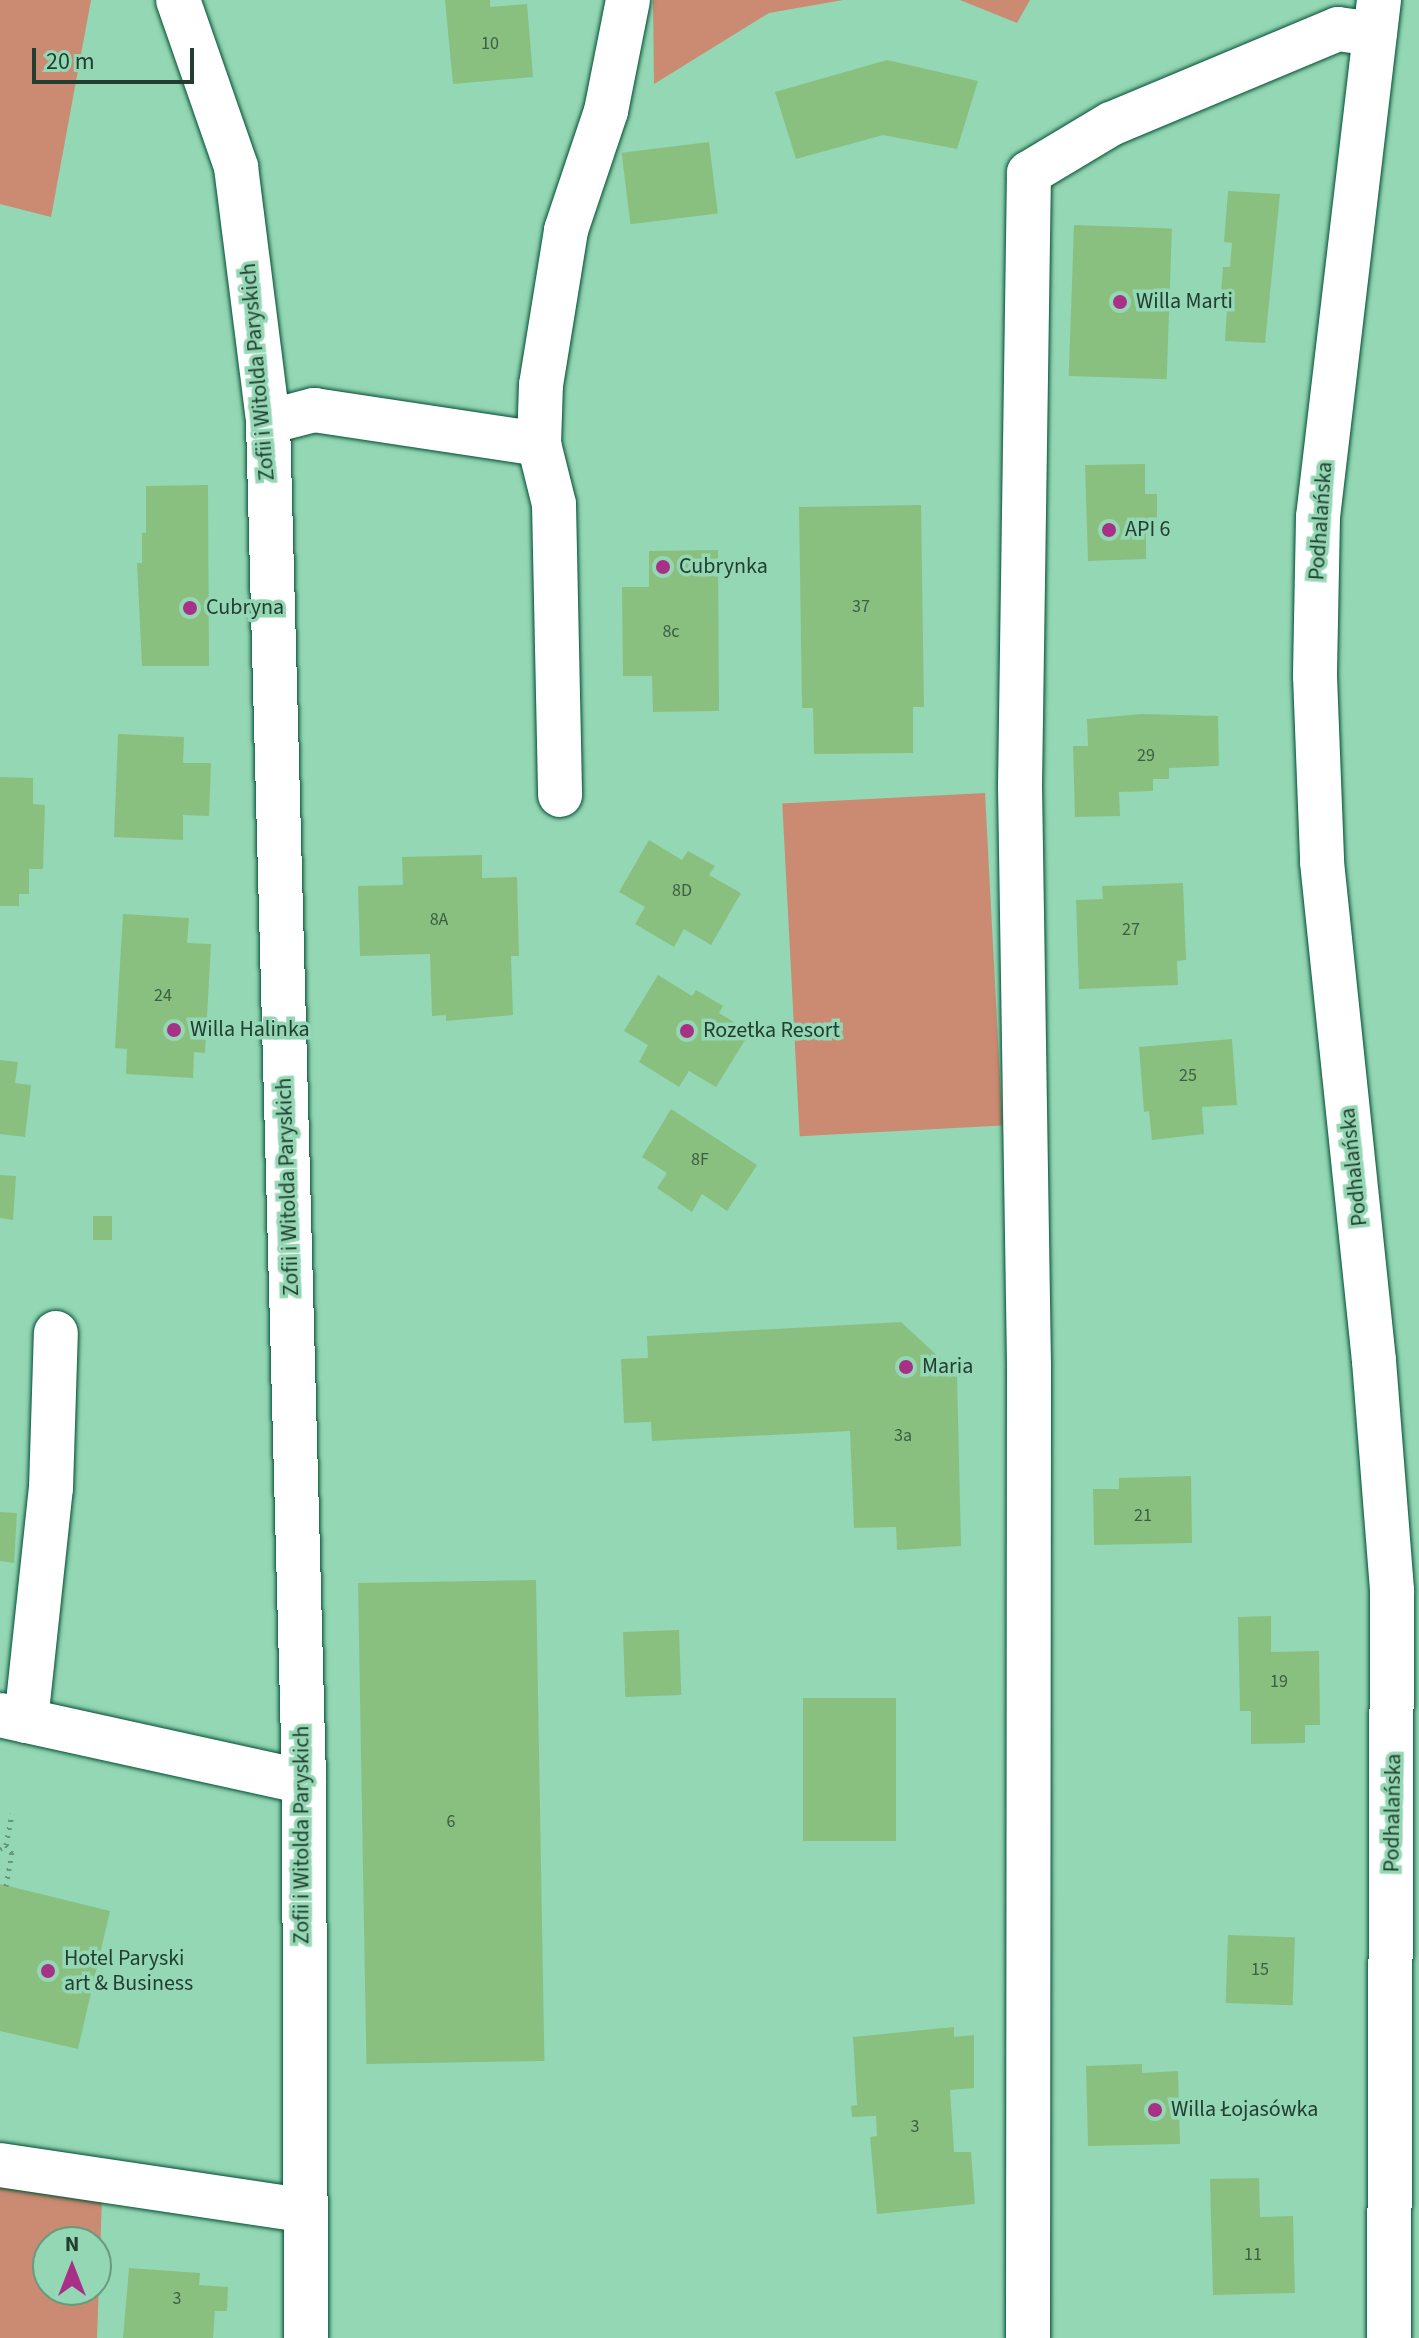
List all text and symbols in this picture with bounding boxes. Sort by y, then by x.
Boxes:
scale bar [36,32,198,82]
house number: 10 [481,33,499,55]
text: 20 m [46,44,95,79]
street label: Zofii i Witolda Paryskich [235,262,281,482]
place label: Willa Marti [1136,289,1233,315]
marker: Willa Marti [1111,293,1129,311]
street label: Podhalańska [1304,461,1338,581]
place label: API 6 [1125,517,1171,543]
marker: API 6 [1100,521,1118,539]
place label: Cubrynka [679,554,768,580]
marker: Cubrynka [654,558,672,576]
place label: Cubryna [206,595,284,621]
house number: 37 [852,596,870,618]
marker: Cubryna [181,599,199,617]
house number: 8c [662,621,680,643]
house number: 29 [1137,745,1155,767]
house number: 8D [672,880,692,902]
house number: 8A [430,909,448,931]
house number: 27 [1122,919,1140,941]
house number: 24 [154,985,172,1007]
place label: Willa Halinka [190,1017,310,1043]
place label: Rozetka Resort [703,1018,840,1044]
marker: Willa Halinka [165,1021,183,1039]
marker: Rozetka Resort [678,1022,696,1040]
house number: 25 [1179,1065,1197,1087]
street label: Zofii i Witolda Paryskich [271,1077,305,1297]
street label: Podhalańska [1335,1107,1373,1227]
house number: 8F [691,1149,709,1171]
place label: Maria [922,1354,973,1380]
marker: Maria [897,1358,915,1376]
house number: 3a [894,1425,912,1447]
house number: 21 [1134,1505,1152,1527]
house number: 19 [1270,1671,1288,1693]
street label: Zofii i Witolda Paryskich [289,1726,315,1944]
street label: Podhalańska [1379,1753,1407,1873]
house number: 6 [447,1811,455,1833]
place label: Hotel Paryski art & Business [64,1945,193,1996]
house number: 15 [1251,1959,1269,1981]
marker: Hotel Paryski art & Business [39,1962,57,1980]
place label: Willa Łojasówka [1171,2097,1318,2123]
marker: Willa Łojasówka [1146,2101,1164,2119]
house number: 3 [911,2116,919,2138]
north arrow [32,2226,112,2306]
text: N [65,2228,79,2260]
house number: 11 [1244,2244,1262,2266]
house number: 3 [173,2288,181,2310]

